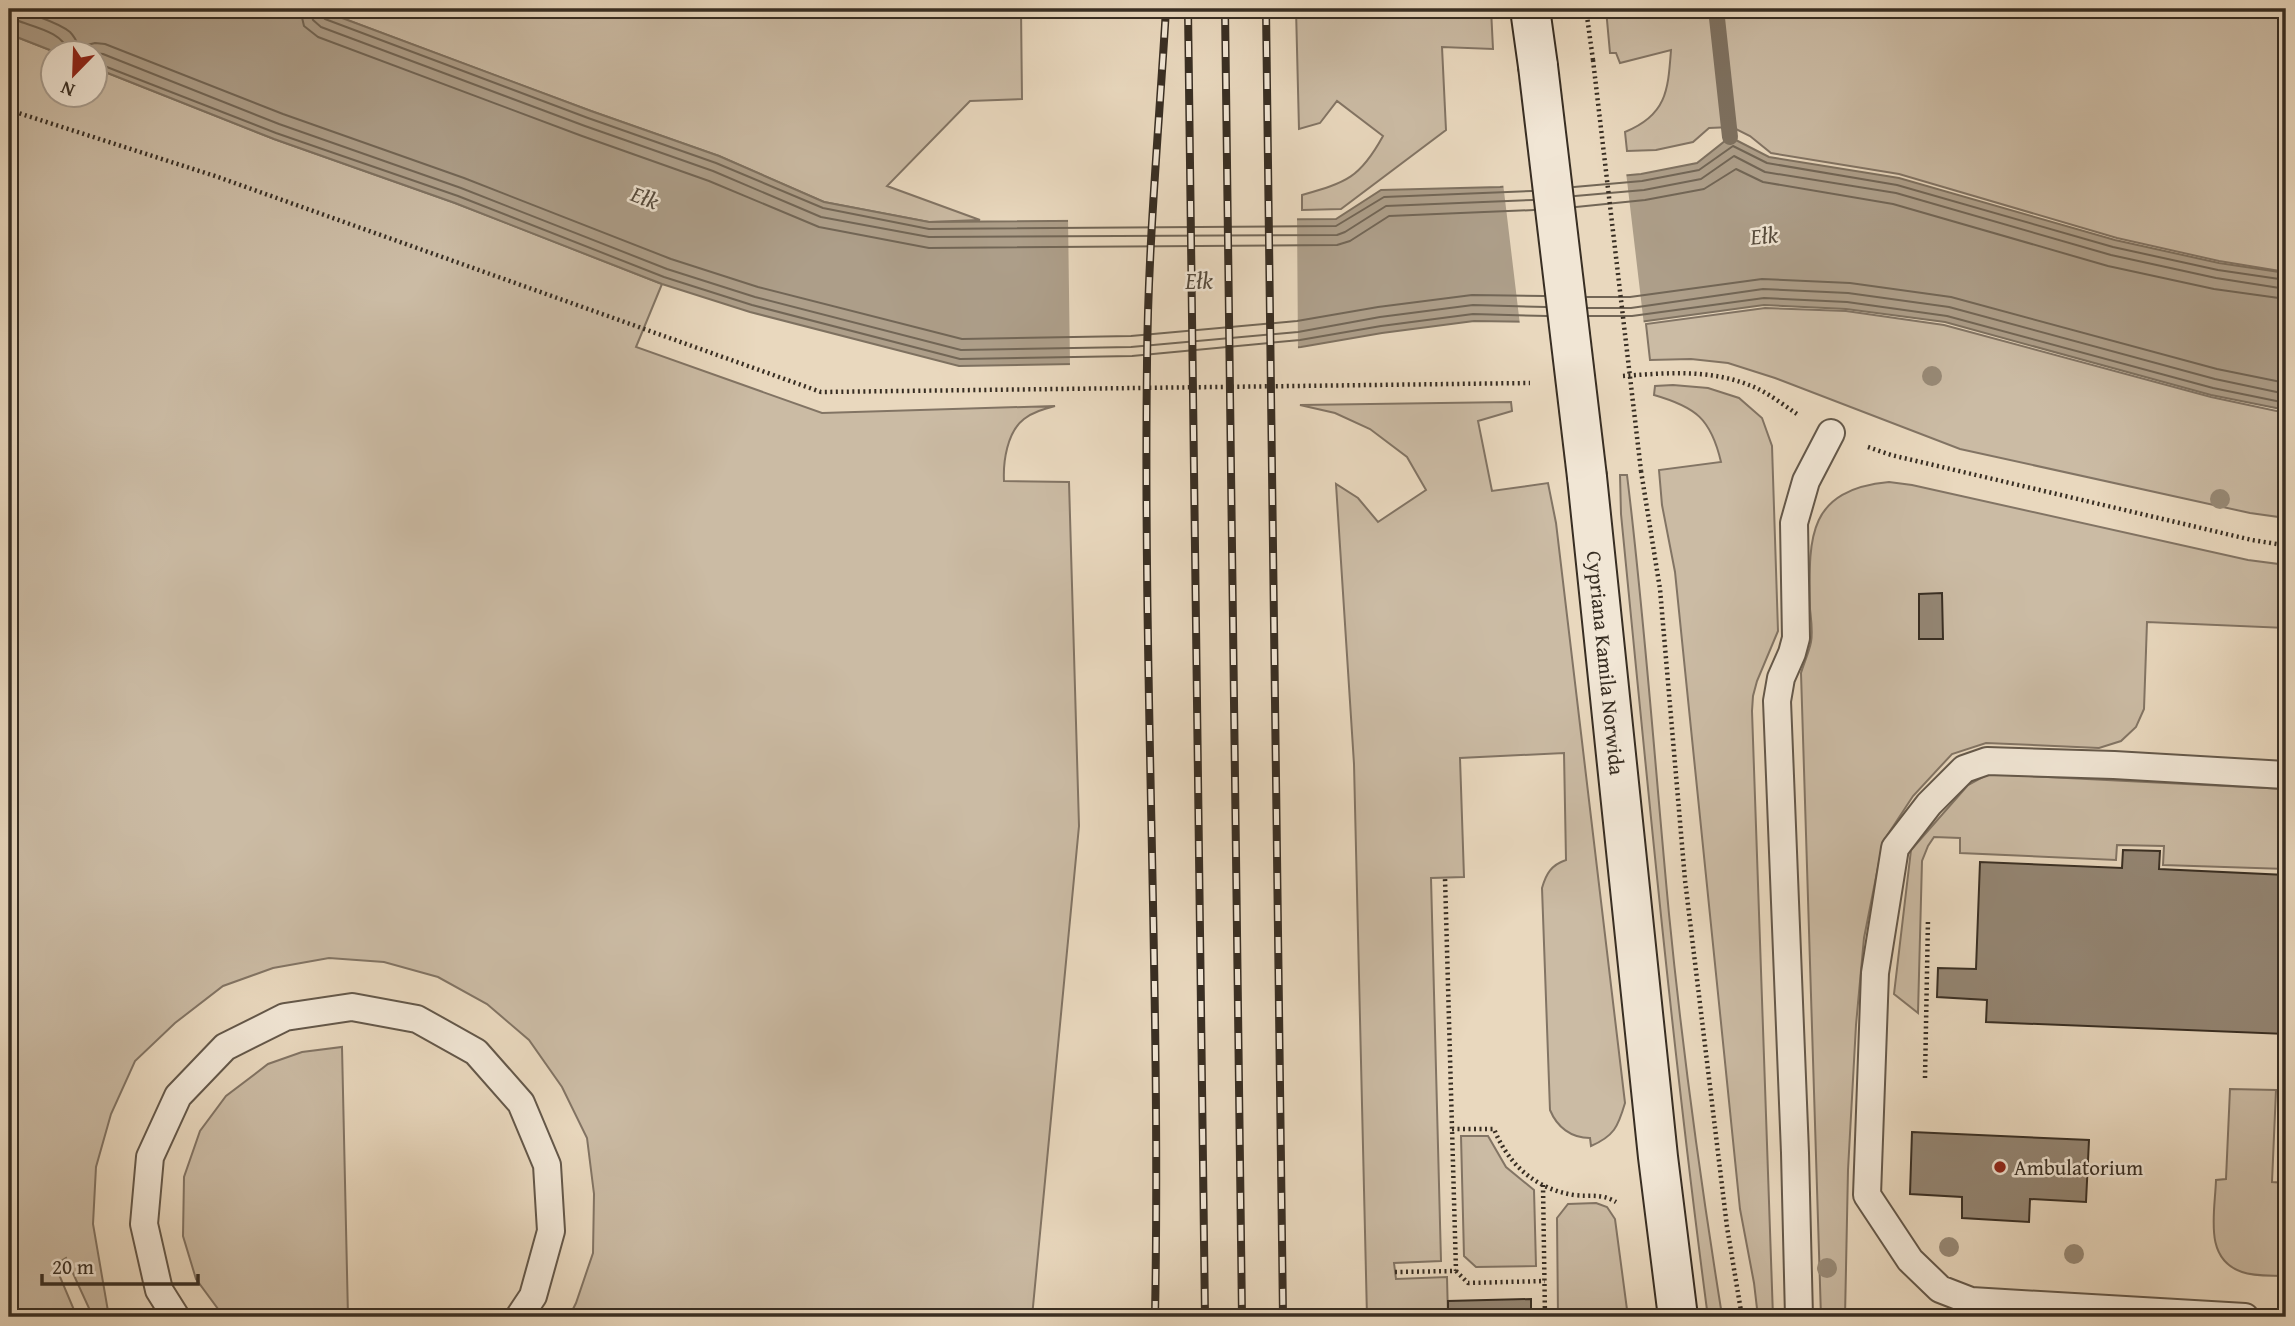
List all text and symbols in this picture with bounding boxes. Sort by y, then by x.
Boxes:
north arrow [38,38,108,108]
text: N [56,74,79,105]
water label: Ełk [625,176,664,218]
water label: Ełk [1748,217,1780,253]
water label: Ełk [1184,264,1213,297]
street label: Cypriana Kamila Norwida [1579,549,1634,777]
place label: Ambulatorium [2014,1152,2143,1183]
marker: Ambulatorium [1992,1159,2008,1175]
scale bar [42,1242,198,1286]
text: 20 m [52,1251,94,1282]

